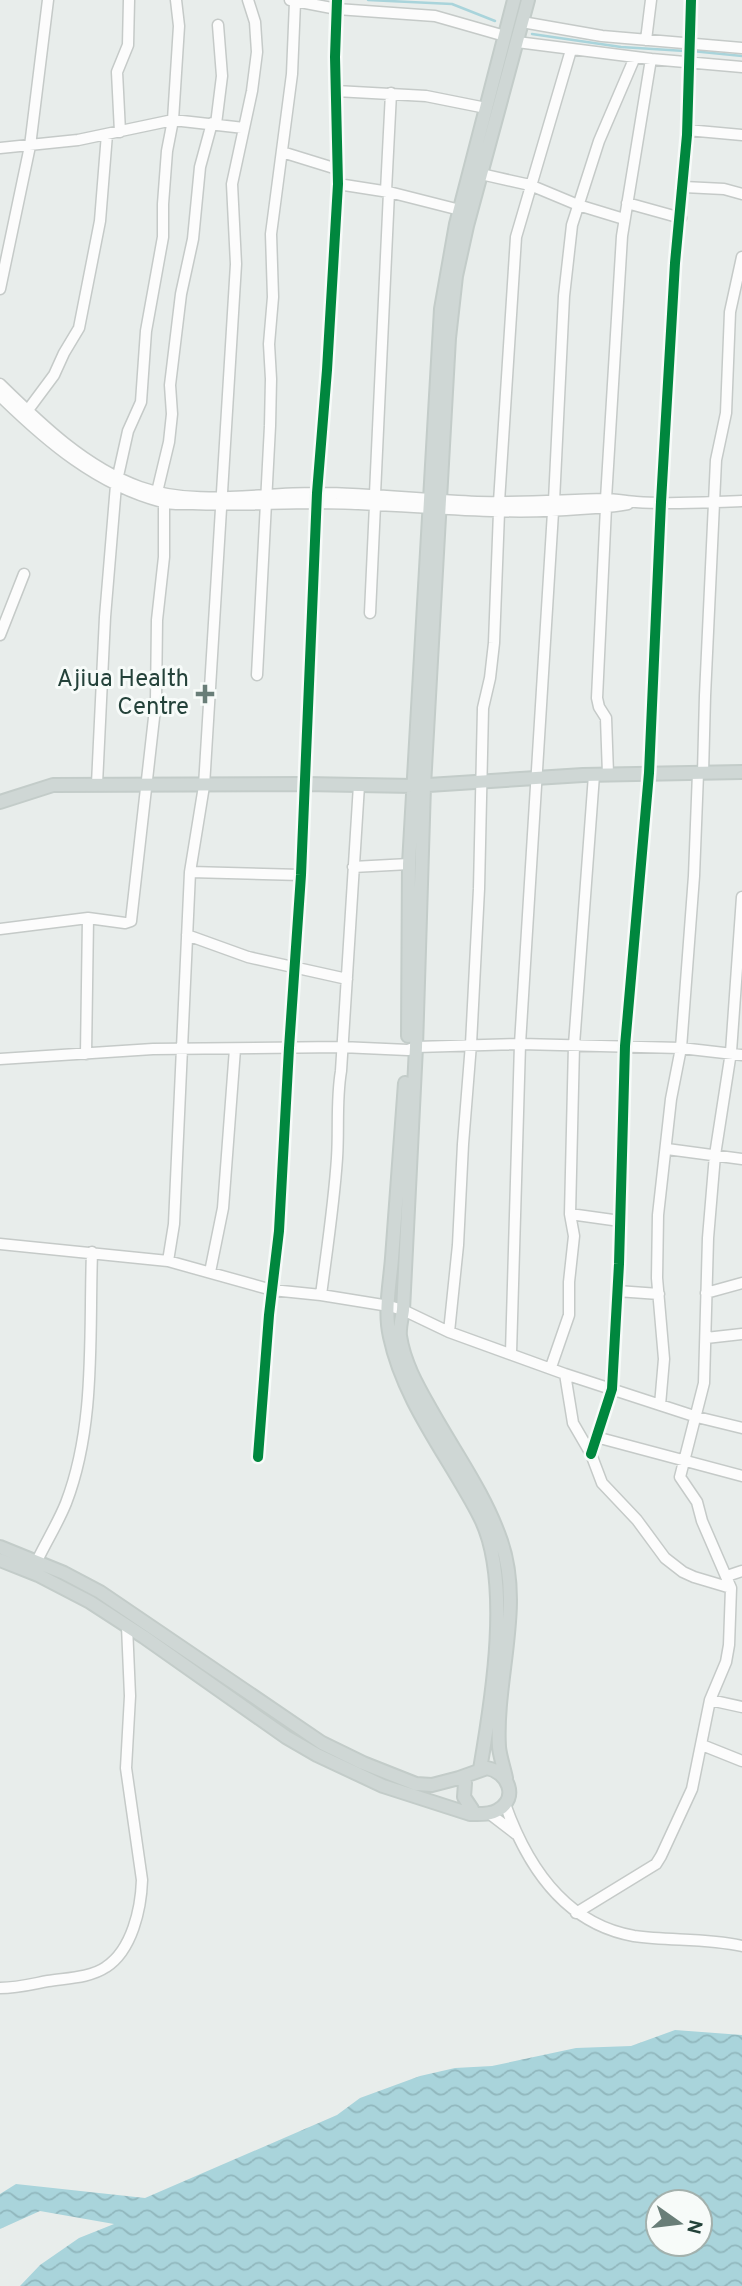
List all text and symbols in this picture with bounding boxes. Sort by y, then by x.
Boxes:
place label: Ajiua Health Centre [57,665,189,723]
marker: Ajiua Health Centre [195,684,215,704]
north arrow [644,2188,714,2258]
text: N [680,2217,707,2236]

